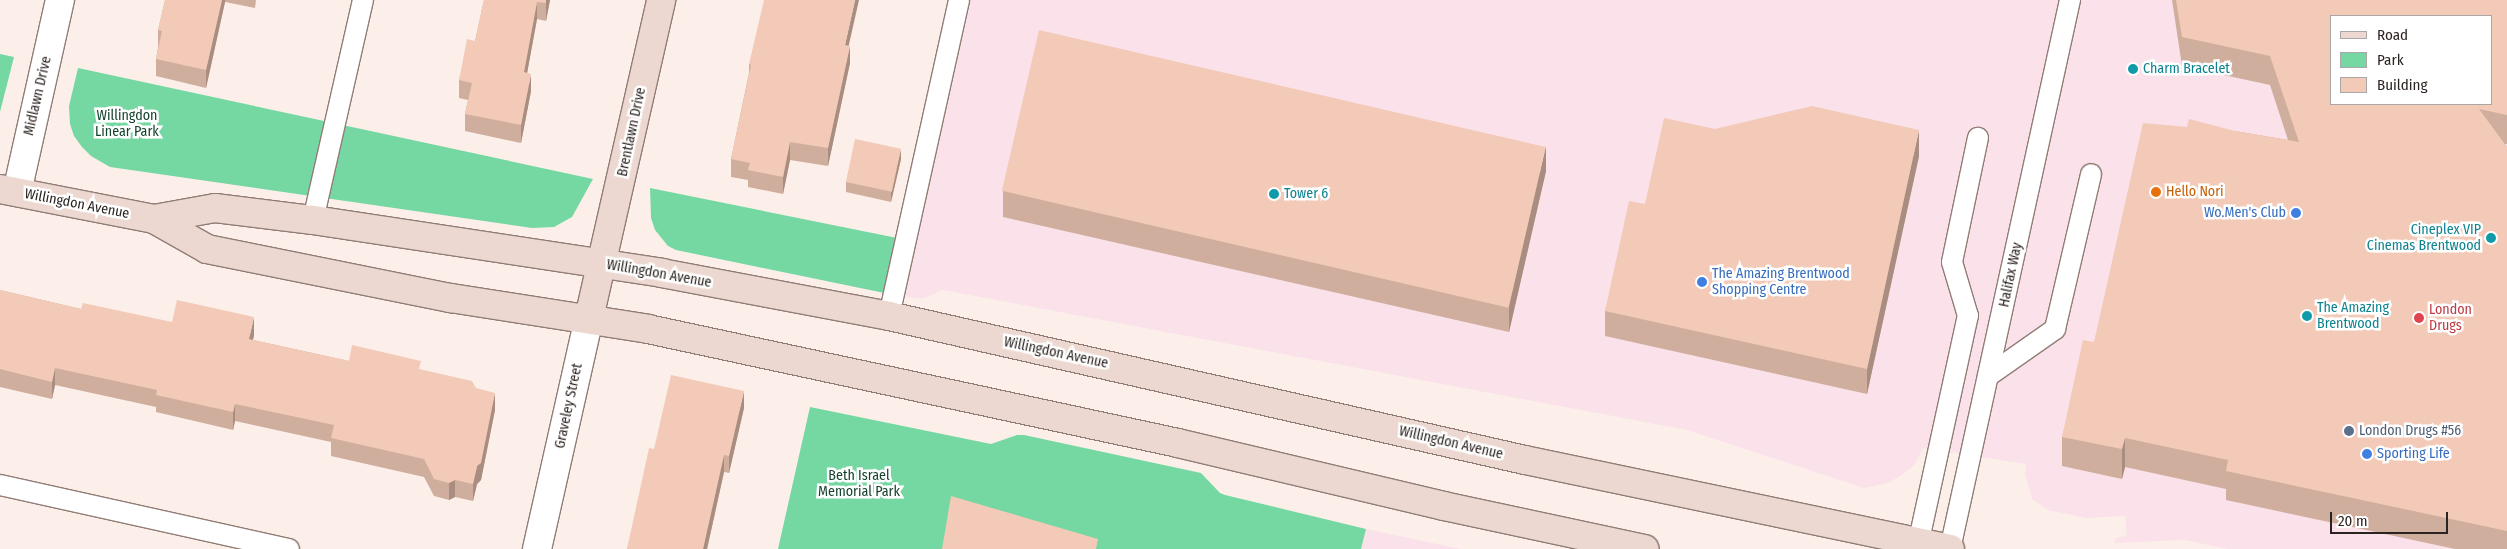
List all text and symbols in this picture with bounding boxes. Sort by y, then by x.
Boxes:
legend [2330,15,2492,105]
text: Road [2377,26,2408,44]
text: Park [2377,51,2404,69]
street label: Midlawn Drive [21,55,55,137]
place label: Charm Bracelet [2143,61,2230,77]
marker: Charm Bracelet [2127,63,2139,75]
text: Building [2377,76,2428,94]
street label: Brentlawn Drive [614,86,650,178]
park label: Willingdon Linear Park [95,108,159,140]
place label: Hello Nori [2166,184,2224,200]
street label: Willingdon Avenue [23,186,131,222]
place label: Tower 6 [1284,186,1328,202]
marker: Hello Nori [2150,186,2162,198]
marker: Tower 6 [1268,188,1280,200]
place label: Wo.Men's Club [2204,205,2286,221]
marker: Wo.Men's Club [2290,207,2302,219]
place label: Cineplex VIP Cinemas Brentwood [2367,222,2481,254]
marker: Cineplex VIP Cinemas Brentwood [2485,232,2497,244]
street label: Halifax Way [1996,241,2026,309]
street label: Willingdon Avenue [605,257,713,291]
place label: The Amazing Brentwood Shopping Centre [1712,266,1850,298]
marker: The Amazing Brentwood Shopping Centre [1696,276,1708,288]
place label: The Amazing Brentwood [2317,300,2389,332]
place label: London Drugs [2429,302,2472,334]
marker: The Amazing Brentwood [2301,310,2313,322]
marker: London Drugs [2413,312,2425,324]
street label: Willingdon Avenue [1002,334,1110,372]
street label: Graveley Street [552,362,586,450]
street label: Willingdon Avenue [1397,423,1505,463]
place label: London Drugs #56 [2359,423,2461,439]
marker: London Drugs #56 [2343,425,2355,437]
place label: Sporting Life [2377,446,2450,462]
marker: Sporting Life [2361,448,2373,460]
park label: Beth Israel Memorial Park [818,468,900,501]
scale bar [2332,502,2450,534]
text: 20 m [2338,512,2368,530]

